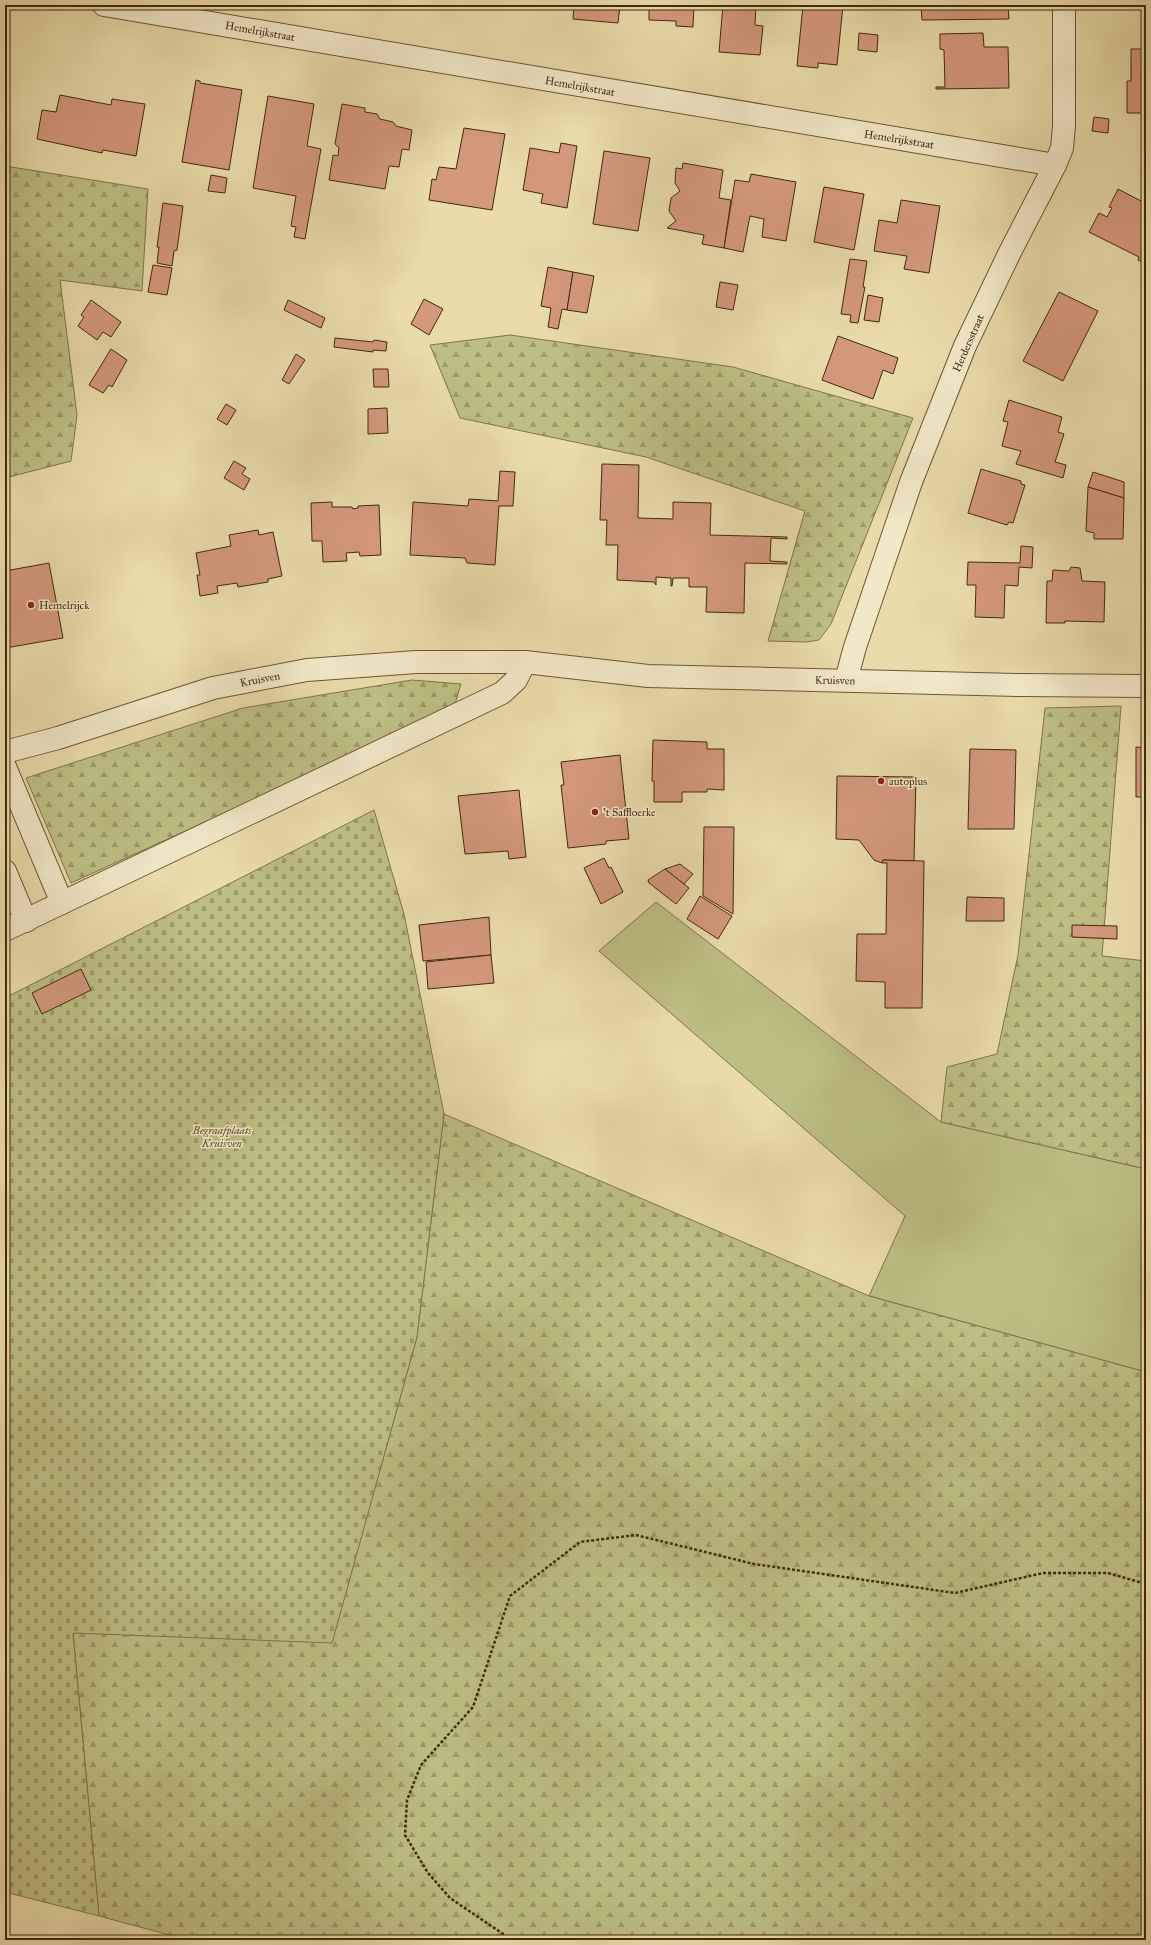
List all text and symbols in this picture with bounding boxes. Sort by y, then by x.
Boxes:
street label: Hemelrijkstraat [224,19,296,44]
street label: Hemelrijkstraat [544,74,616,99]
street label: Hemelrijkstraat [863,128,935,151]
street label: Herdersstraat [950,312,987,374]
place label: Hemelrijck [39,599,90,612]
marker: Hemelrijck [26,600,36,610]
street label: Kruisven [239,669,281,690]
street label: Kruisven [815,674,855,687]
place label: autoplus [889,775,927,788]
marker: autoplus [876,776,886,786]
place label: 't Saffloerke [603,806,656,819]
marker: 't Saffloerke [590,807,600,817]
park label: Begraafplaats Kruisven [192,1124,252,1150]

